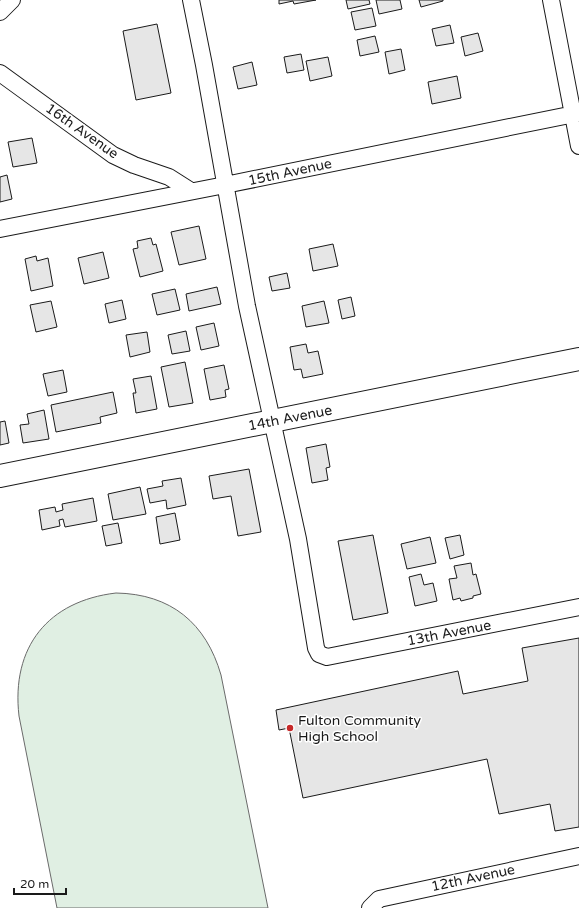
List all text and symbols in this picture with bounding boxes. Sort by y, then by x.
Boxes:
street label: 16th Avenue [42,100,122,162]
street label: 15th Avenue [247,155,334,189]
street label: 14th Avenue [247,402,334,434]
street label: 13th Avenue [406,617,493,649]
place label: Fulton Community High School [298,712,421,745]
marker: Fulton Community High School [285,723,295,733]
street label: 12th Avenue [430,861,517,895]
scale bar [14,870,66,896]
text: 20 m [20,877,49,891]

